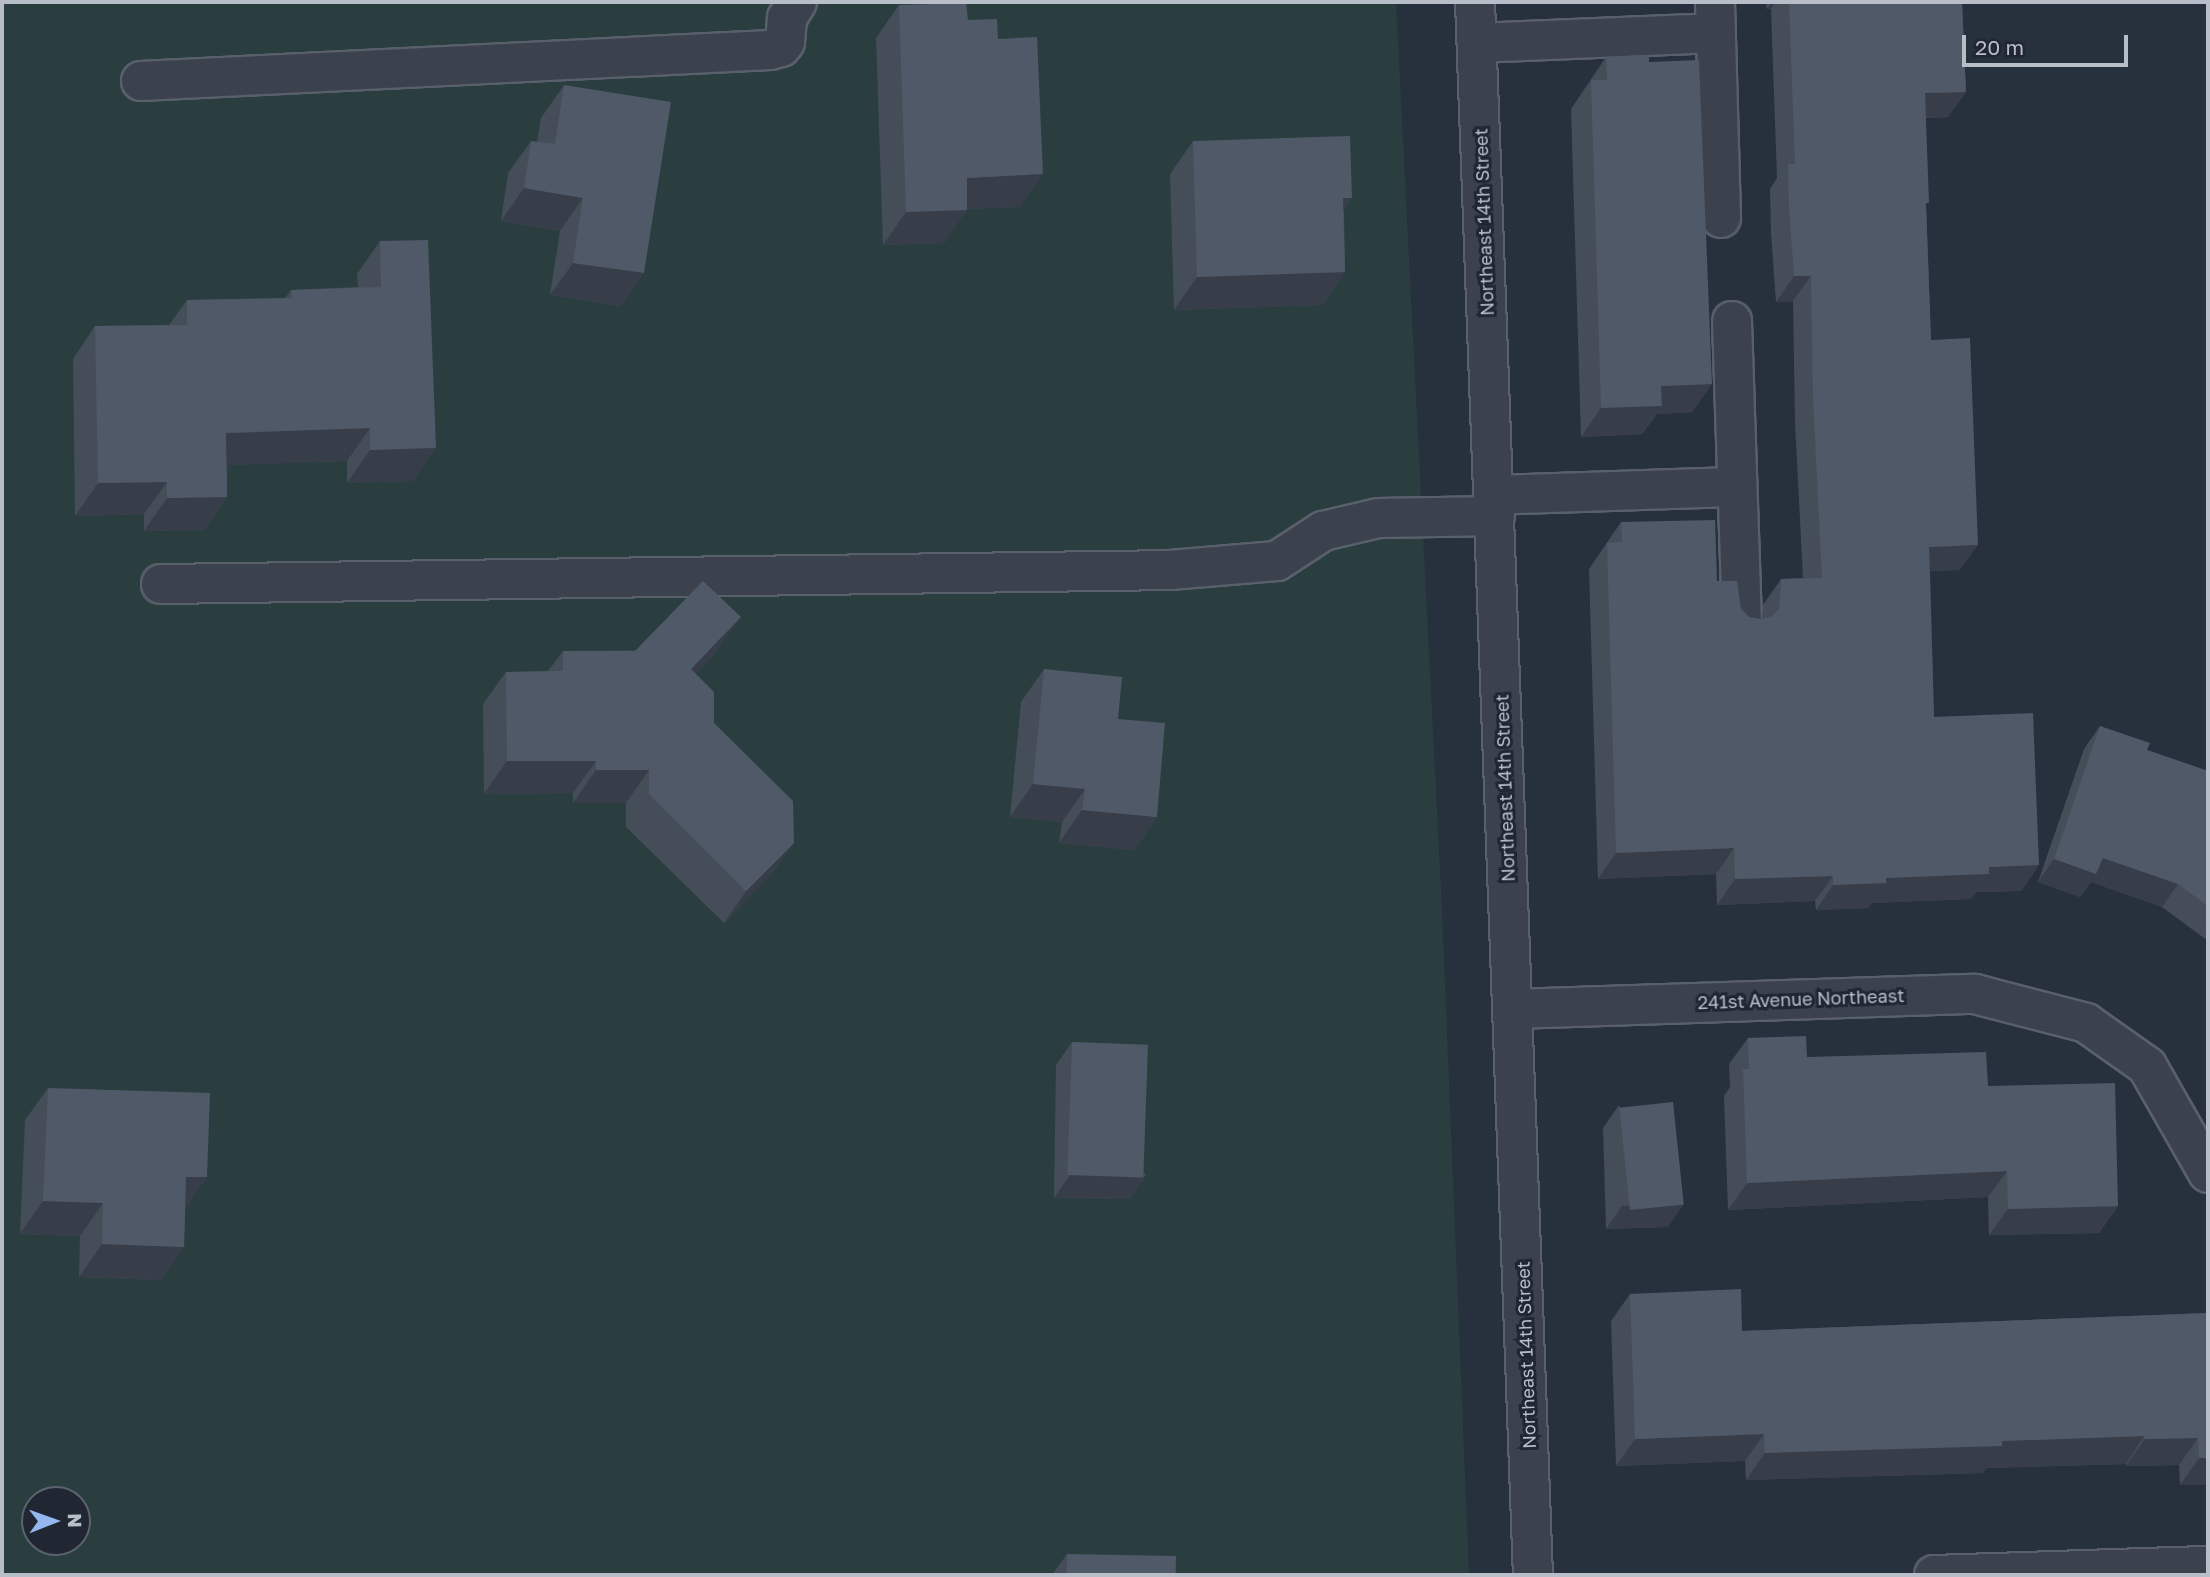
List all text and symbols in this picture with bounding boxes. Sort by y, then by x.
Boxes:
scale bar [1965,21,2131,65]
text: 20 m [1975,34,2024,60]
street label: Northeast 14th Street [1470,128,1498,316]
street label: Northeast 14th Street [1491,694,1519,882]
street label: 241st Avenue Northeast [1697,985,1905,1013]
street label: Northeast 14th Street [1512,1261,1540,1449]
north arrow [21,1486,91,1556]
text: N [64,1513,87,1528]

